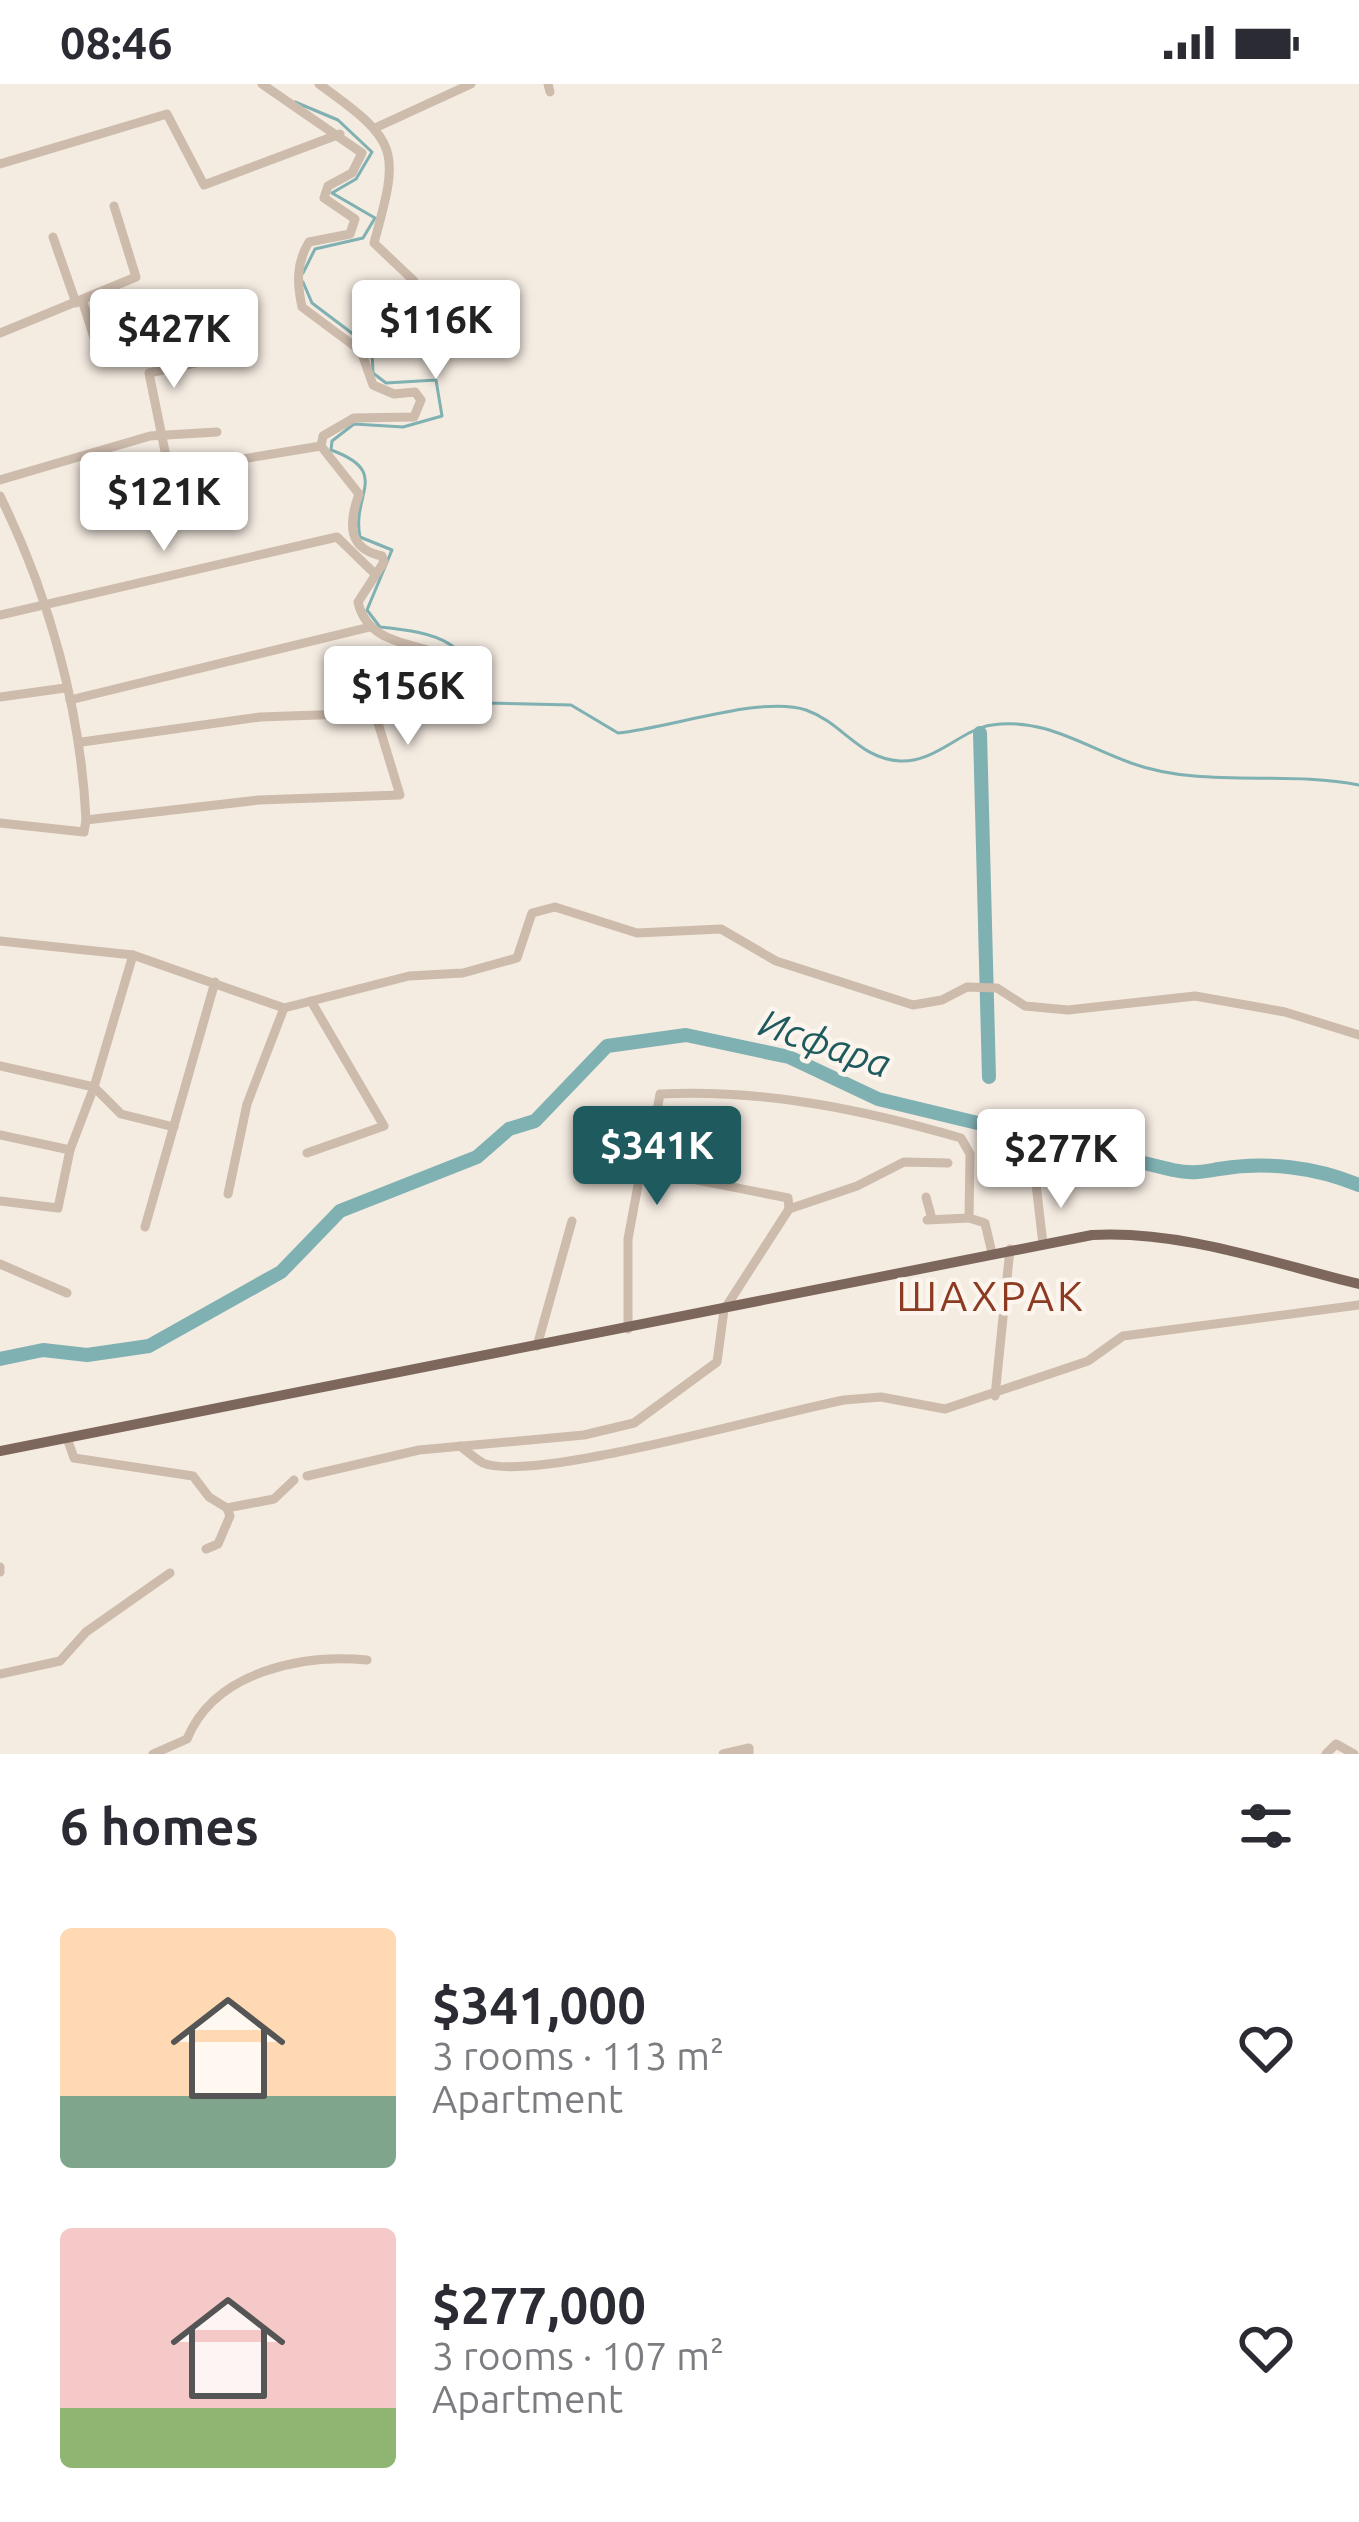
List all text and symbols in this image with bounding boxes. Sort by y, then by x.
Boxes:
text: 08:46 [60,17,173,68]
pin: $116K [352,280,520,382]
pin: $427K [90,289,258,391]
text: $116K [379,297,493,340]
text: $427K [117,306,231,349]
pin: $121K [80,452,248,554]
text: $121K [107,469,221,512]
pin: $156K [324,646,492,748]
text: $156K [351,663,465,706]
water label: Исфара [754,1000,896,1085]
pin: $341K [573,1106,741,1208]
pin: $277K [977,1109,1145,1211]
text: $341K [600,1123,714,1166]
text: $277K [1004,1126,1118,1169]
district label: ШАХРАК [896,1272,1086,1319]
icon: filters [1233,1793,1299,1859]
text: 6 homes [60,1797,259,1855]
icon: home [156,1976,300,2120]
text: $341,000 [432,1976,646,2034]
icon: heart [1233,2015,1299,2081]
text: 3 rooms · 113 m² [432,2034,724,2077]
text: Apartment [432,2077,623,2120]
icon: home [156,2276,300,2420]
text: $277,000 [432,2276,646,2334]
icon: heart [1233,2315,1299,2381]
text: 3 rooms · 107 m² [432,2334,724,2377]
text: Apartment [432,2377,623,2420]

